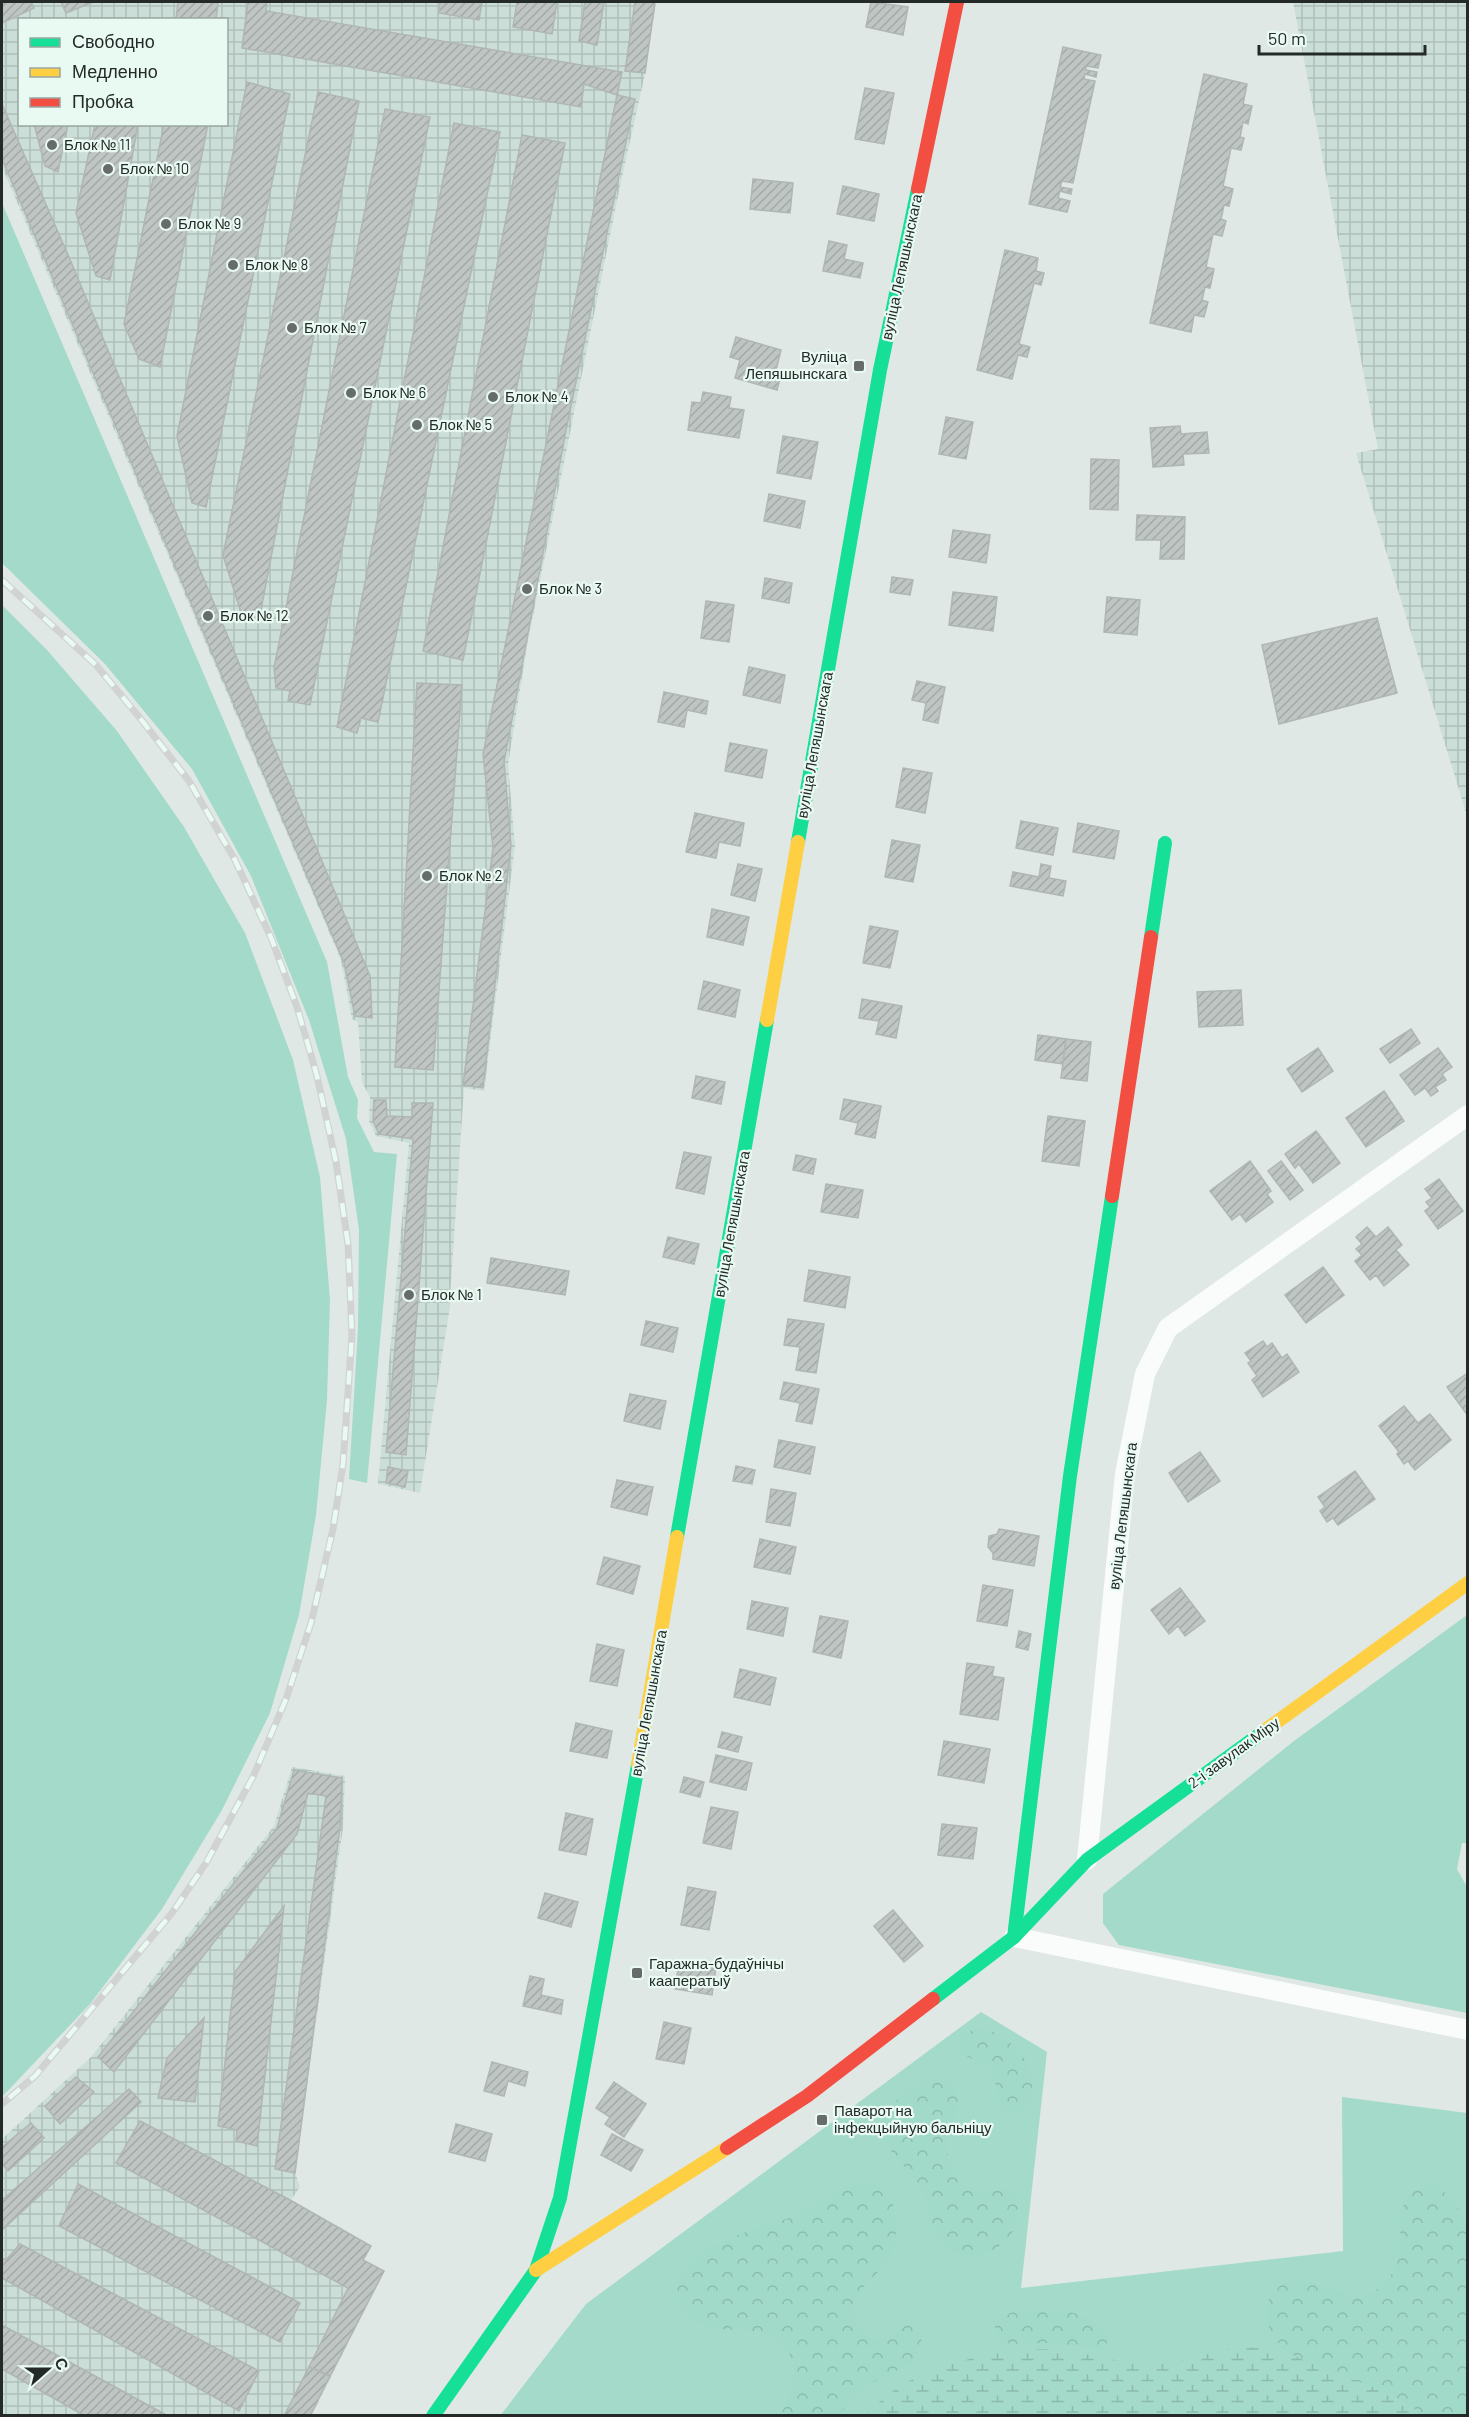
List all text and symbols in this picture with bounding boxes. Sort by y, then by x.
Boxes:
legend [18,18,228,126]
scale bar [1259,18,1426,56]
text: 50 m [1268,27,1306,49]
text: Свободно [72,30,155,52]
text: Медленно [72,60,158,82]
text: Пробка [72,90,135,112]
place label: Блок № 11 [64,135,130,153]
marker: Блок № 11 [45,138,59,152]
place label: Блок № 10 [120,159,189,177]
marker: Блок № 10 [101,162,115,176]
street label: вуліца Лепяшынскага [877,192,925,341]
place label: Блок № 9 [178,214,241,232]
marker: Блок № 9 [159,217,173,231]
place label: Блок № 8 [245,255,308,273]
marker: Блок № 8 [226,258,240,272]
place label: Блок № 7 [304,318,367,336]
marker: Блок № 7 [285,321,299,335]
place label: Вуліца Лепяшынскага [745,347,848,382]
marker: Вуліца Лепяшынскага [852,359,866,373]
place label: Блок № 6 [363,383,426,401]
marker: Блок № 6 [344,386,358,400]
place label: Блок № 4 [505,387,569,405]
marker: Блок № 4 [486,390,500,404]
place label: Блок № 5 [429,415,492,433]
marker: Блок № 5 [410,418,424,432]
place label: Блок № 3 [539,579,602,597]
marker: Блок № 3 [520,582,534,596]
place label: Блок № 12 [220,606,289,624]
marker: Блок № 12 [201,609,215,623]
street label: вуліца Лепяшынскага [792,669,836,820]
place label: Блок № 2 [439,866,503,884]
marker: Блок № 2 [420,869,434,883]
street label: вуліца Лепяшынскага [709,1148,753,1299]
place label: Блок № 1 [421,1285,482,1303]
marker: Блок № 1 [402,1288,416,1302]
street label: вуліца Лепяшынскага [1104,1440,1140,1591]
street label: вуліца Лепяшынскага [626,1627,670,1778]
street label: 2-і завулак Міру [1184,1713,1283,1791]
place label: Гаражна-будаўнічы кааператыў [649,1954,784,1989]
marker: Гаражна-будаўнічы кааператыў [630,1966,644,1980]
place label: Паварот на інфекцыйную бальніцу [834,2101,992,2136]
marker: Паварот на інфекцыйную бальніцу [815,2113,829,2127]
north arrow [18,2339,78,2399]
text: С [52,2355,74,2373]

